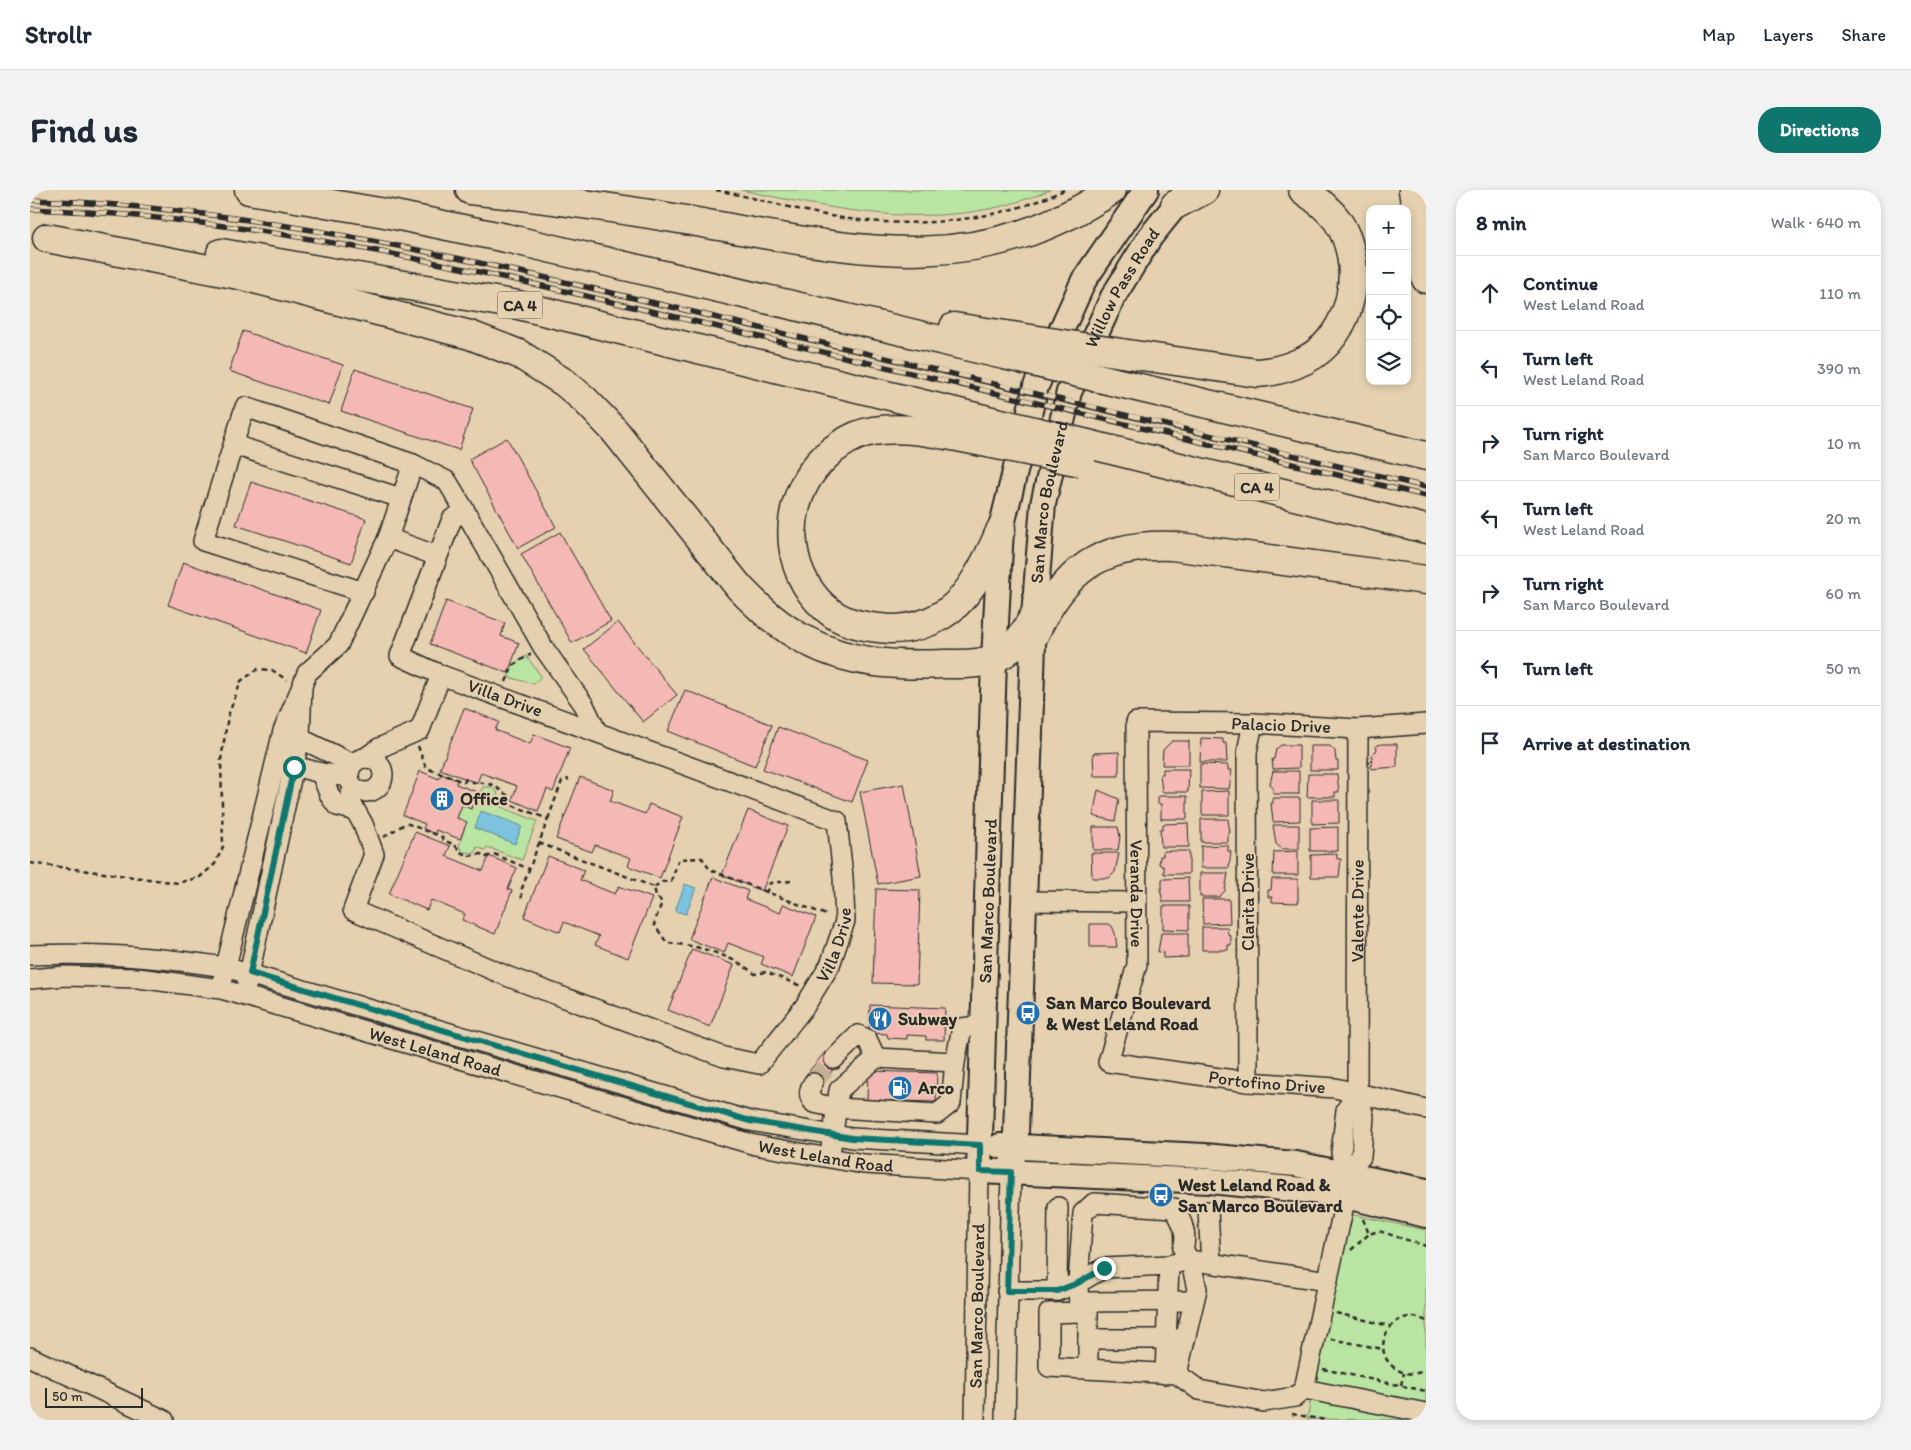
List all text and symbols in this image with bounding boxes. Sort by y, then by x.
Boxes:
text: Strollr [25,20,91,49]
text: Map [1702,24,1735,46]
text: Layers [1763,24,1813,46]
text: Share [1841,24,1886,46]
button: Directions [1758,107,1881,153]
text: Find us [30,109,138,151]
map controls [1366,205,1411,385]
button: + [1366,205,1411,250]
text: 8 min [1476,210,1526,235]
text: Walk · 640 m [1771,213,1861,232]
street label: Willow Pass Road [1080,223,1164,351]
button: − [1366,250,1411,295]
text: Continue [1523,272,1598,295]
icon: ahead [1476,279,1504,307]
text: 110 m [1819,284,1861,303]
road number: CA 4 [498,292,542,318]
button: locate [1366,295,1411,340]
text: West Leland Road [1523,295,1645,314]
button: layers [1366,340,1411,385]
text: Turn left [1523,347,1593,370]
icon: left [1476,354,1504,382]
text: 390 m [1817,359,1861,378]
text: West Leland Road [1523,370,1645,389]
street label: San Marco Boulevard [1026,418,1073,584]
text: Turn right [1523,422,1604,445]
icon: right [1476,429,1504,457]
text: 10 m [1827,434,1861,453]
text: San Marco Boulevard [1523,445,1670,464]
road number: CA 4 [1234,474,1280,500]
text: Turn left [1523,497,1593,520]
icon: left [1476,504,1504,532]
text: 20 m [1826,509,1861,528]
text: West Leland Road [1523,520,1645,539]
text: Turn right [1523,572,1604,595]
icon: right [1476,579,1504,607]
text: 60 m [1826,584,1861,603]
text: San Marco Boulevard [1523,595,1670,614]
icon: left [1476,654,1504,682]
text: Turn left [1523,657,1593,680]
text: 50 m [1826,659,1861,678]
street label: Villa Drive [464,674,546,722]
street label: Palacio Drive [1231,712,1331,738]
icon: arrive [1476,729,1504,757]
text: Arrive at destination [1523,732,1690,755]
route start [283,756,306,779]
building icon: Office [429,786,455,812]
place label: Office [460,788,508,810]
street label: San Marco Boulevard [974,818,1002,984]
street label: Veranda Drive [1125,840,1148,948]
street label: Clarita Drive [1237,853,1259,951]
street label: Valente Drive [1346,859,1369,962]
street label: Villa Drive [811,907,856,987]
place label: San Marco Boulevard & West Leland Road [1046,992,1212,1035]
bus stop icon: San Marco Boulevard & West Leland Road [1015,1000,1041,1026]
restaurant icon: Subway [867,1006,893,1032]
place label: Subway [898,1008,958,1030]
street label: West Leland Road [366,1022,504,1081]
street label: Portofino Drive [1207,1065,1326,1098]
fuel station icon: Arco [887,1075,913,1101]
place label: Arco [917,1077,954,1099]
street label: West Leland Road [756,1135,894,1177]
place label: West Leland Road & San Marco Boulevard [1178,1174,1344,1217]
bus stop icon: West Leland Road & San Marco Boulevard [1148,1182,1174,1208]
street label: San Marco Boulevard [965,1223,989,1389]
route end [1093,1257,1116,1280]
scale bar [45,1385,142,1408]
text: 50 m [52,1388,83,1405]

